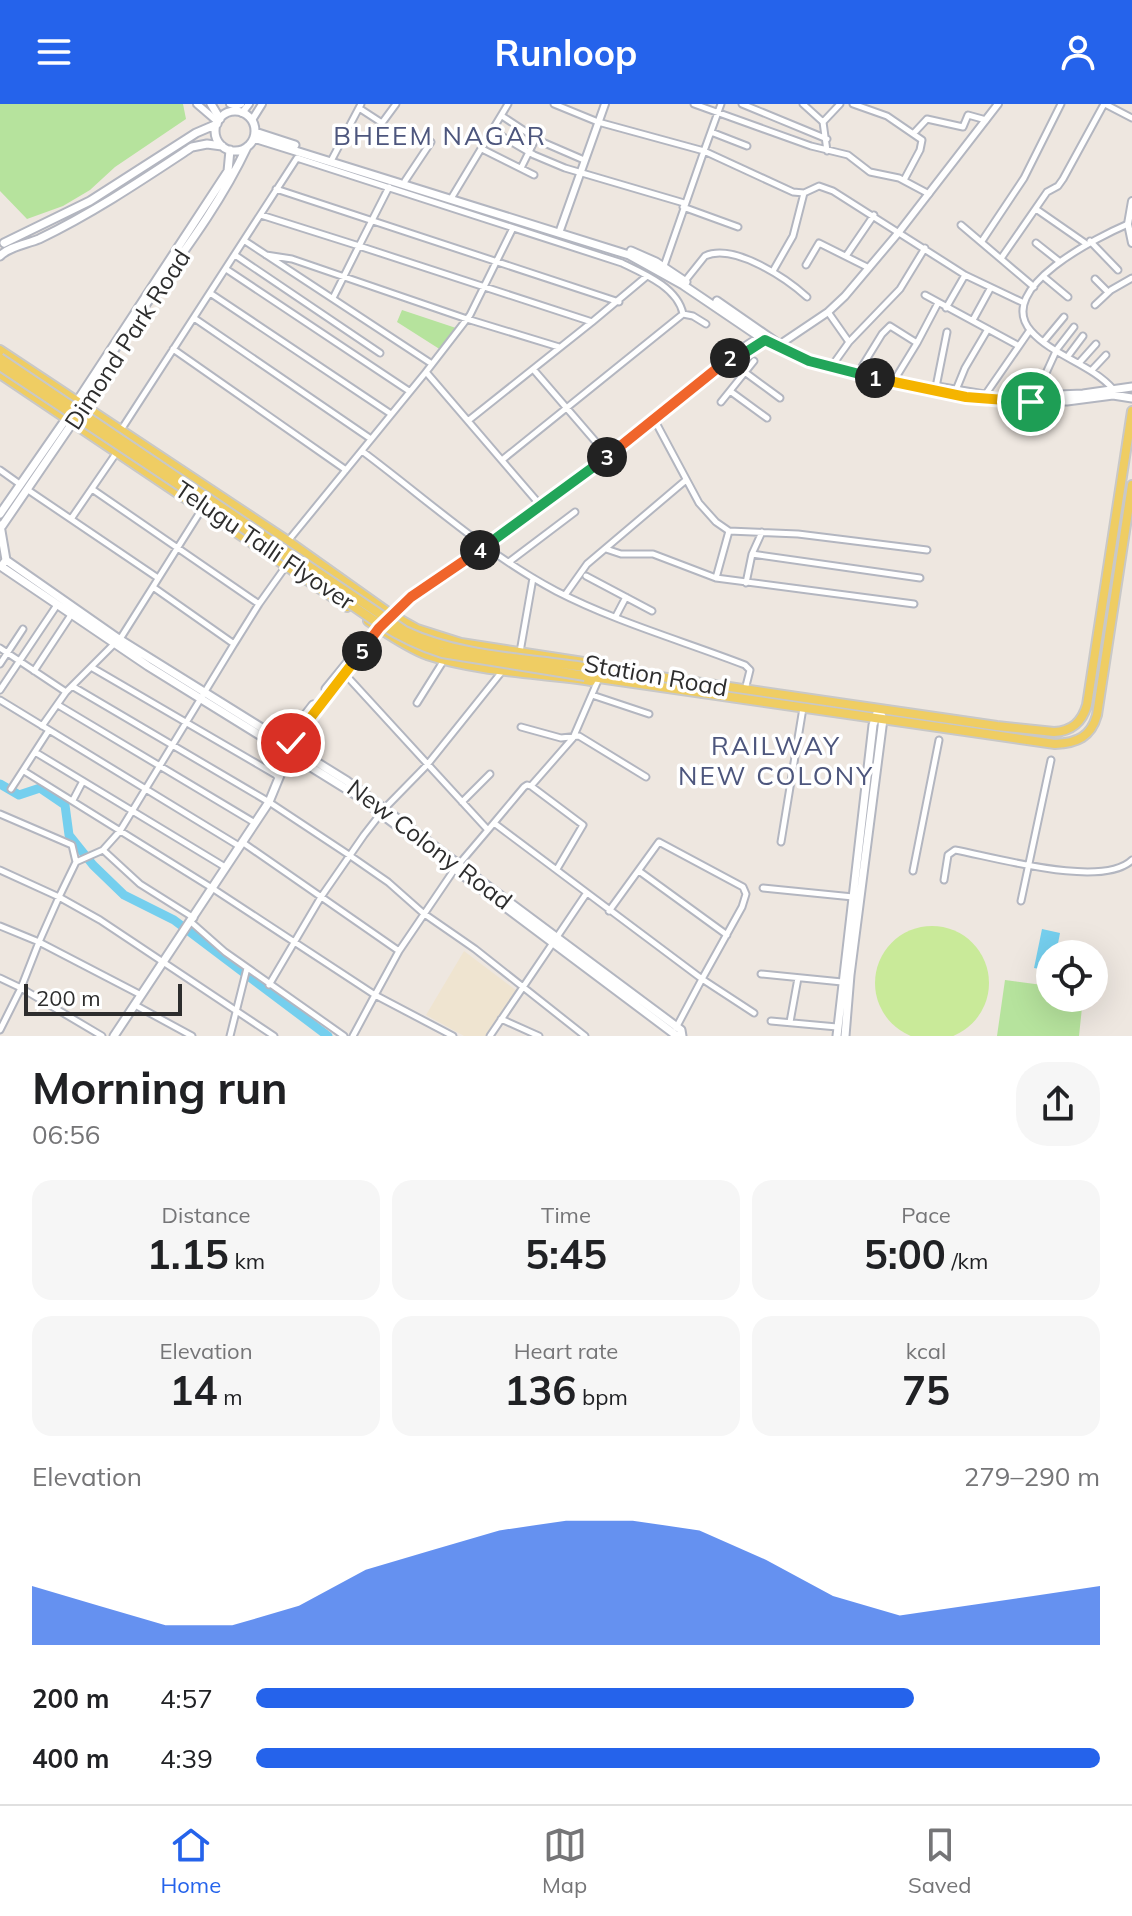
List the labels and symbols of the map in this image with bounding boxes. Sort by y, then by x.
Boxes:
district label: BHEEM NAGAR [333,119,547,152]
street label: Dimond Park Road [58,243,196,435]
pin: 2 [710,338,750,378]
pin: 1 [855,358,895,398]
pin [997,368,1065,436]
pin: 3 [587,437,627,477]
street label: Telugu Talli Flyover [170,474,361,616]
pin: 4 [460,530,500,570]
pin: 5 [342,631,382,671]
street label: Station Road [582,648,730,702]
pin [257,709,325,777]
district label: RAILWAY NEW COLONY [678,729,874,792]
street label: New Colony Road [342,772,518,916]
scale bar [24,980,182,1016]

